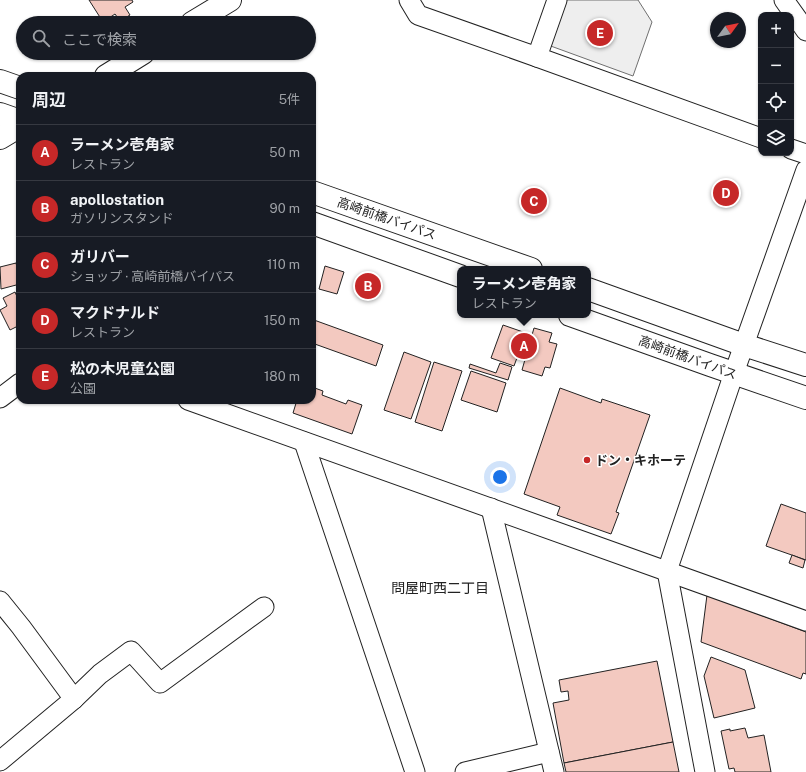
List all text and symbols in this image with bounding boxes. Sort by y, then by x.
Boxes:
north arrow [710,12,746,48]
map controls [758,12,794,156]
button: + [758,12,794,48]
search box [16,16,316,60]
pin: E [587,18,613,48]
icon: search [30,27,52,49]
text: ここで検索 [62,31,137,48]
button: − [758,48,794,84]
button: locate [758,84,794,120]
text: 周辺 [32,90,66,110]
text: 5件 [279,92,300,107]
button: layers [758,120,794,156]
text: ラーメン壱角家 [70,136,174,153]
text: A [40,145,50,160]
text: 50 m [269,145,300,160]
text: レストラン [70,157,135,172]
pin: D [713,178,739,208]
pin: C [521,186,547,216]
text: apollostation [70,191,164,208]
street label: 高崎前橋バイパス [335,194,438,242]
text: B [41,201,49,216]
text: 90 m [270,201,300,216]
text: ガソリンスタンド [70,211,174,226]
text: ガリバー [70,248,130,265]
text: C [40,257,50,272]
text: 110 m [267,257,300,272]
popup [457,266,591,318]
text: ショップ · 高崎前橋バイパス [70,269,235,284]
pin: B [355,271,381,301]
text: ラーメン壱角家 [472,275,576,292]
text: レストラン [472,296,537,311]
text: マクドナルド [70,304,160,321]
text: D [40,313,50,328]
text: 150 m [264,313,300,328]
text: レストラン [70,325,135,340]
pin: A [511,331,537,361]
street label: 高崎前橋バイパス [637,333,739,382]
text: 松の木児童公園 [70,360,175,377]
text: E [41,369,49,384]
text: 180 m [264,369,300,384]
text: 公園 [70,381,96,396]
place label: ドン・キホーテ [595,453,686,468]
marker: ドン・キホーテ [582,455,592,465]
your location [490,467,510,487]
district label: 問屋町西二丁目 [391,580,489,596]

